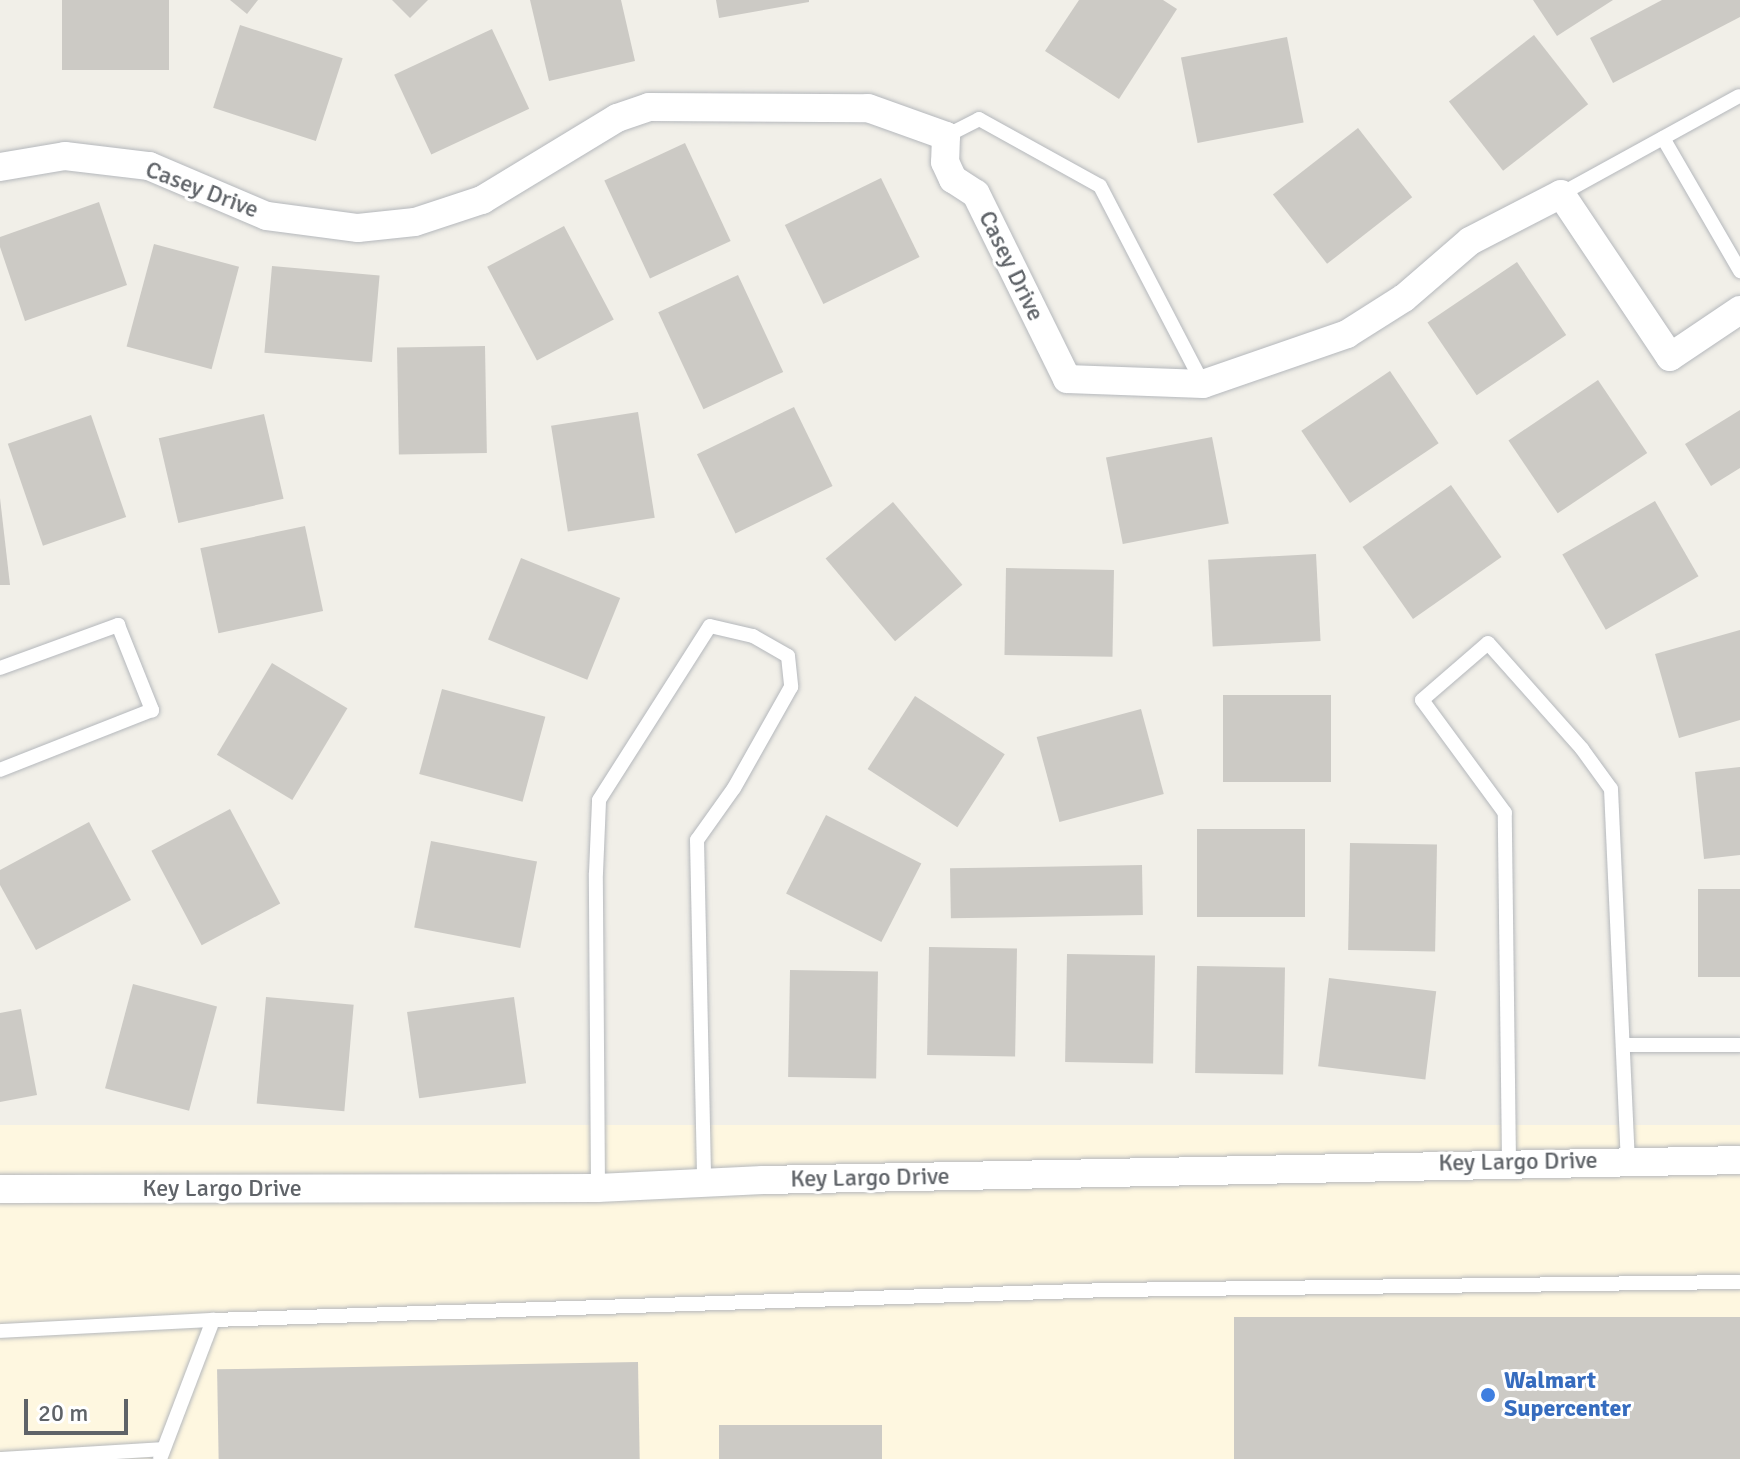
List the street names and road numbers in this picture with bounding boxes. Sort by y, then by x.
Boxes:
street label: Casey Drive [141,155,263,225]
street label: Casey Drive [972,206,1050,326]
street label: Key Largo Drive [1438,1146,1598,1178]
street label: Key Largo Drive [790,1162,950,1194]
street label: Key Largo Drive [142,1175,302,1203]

